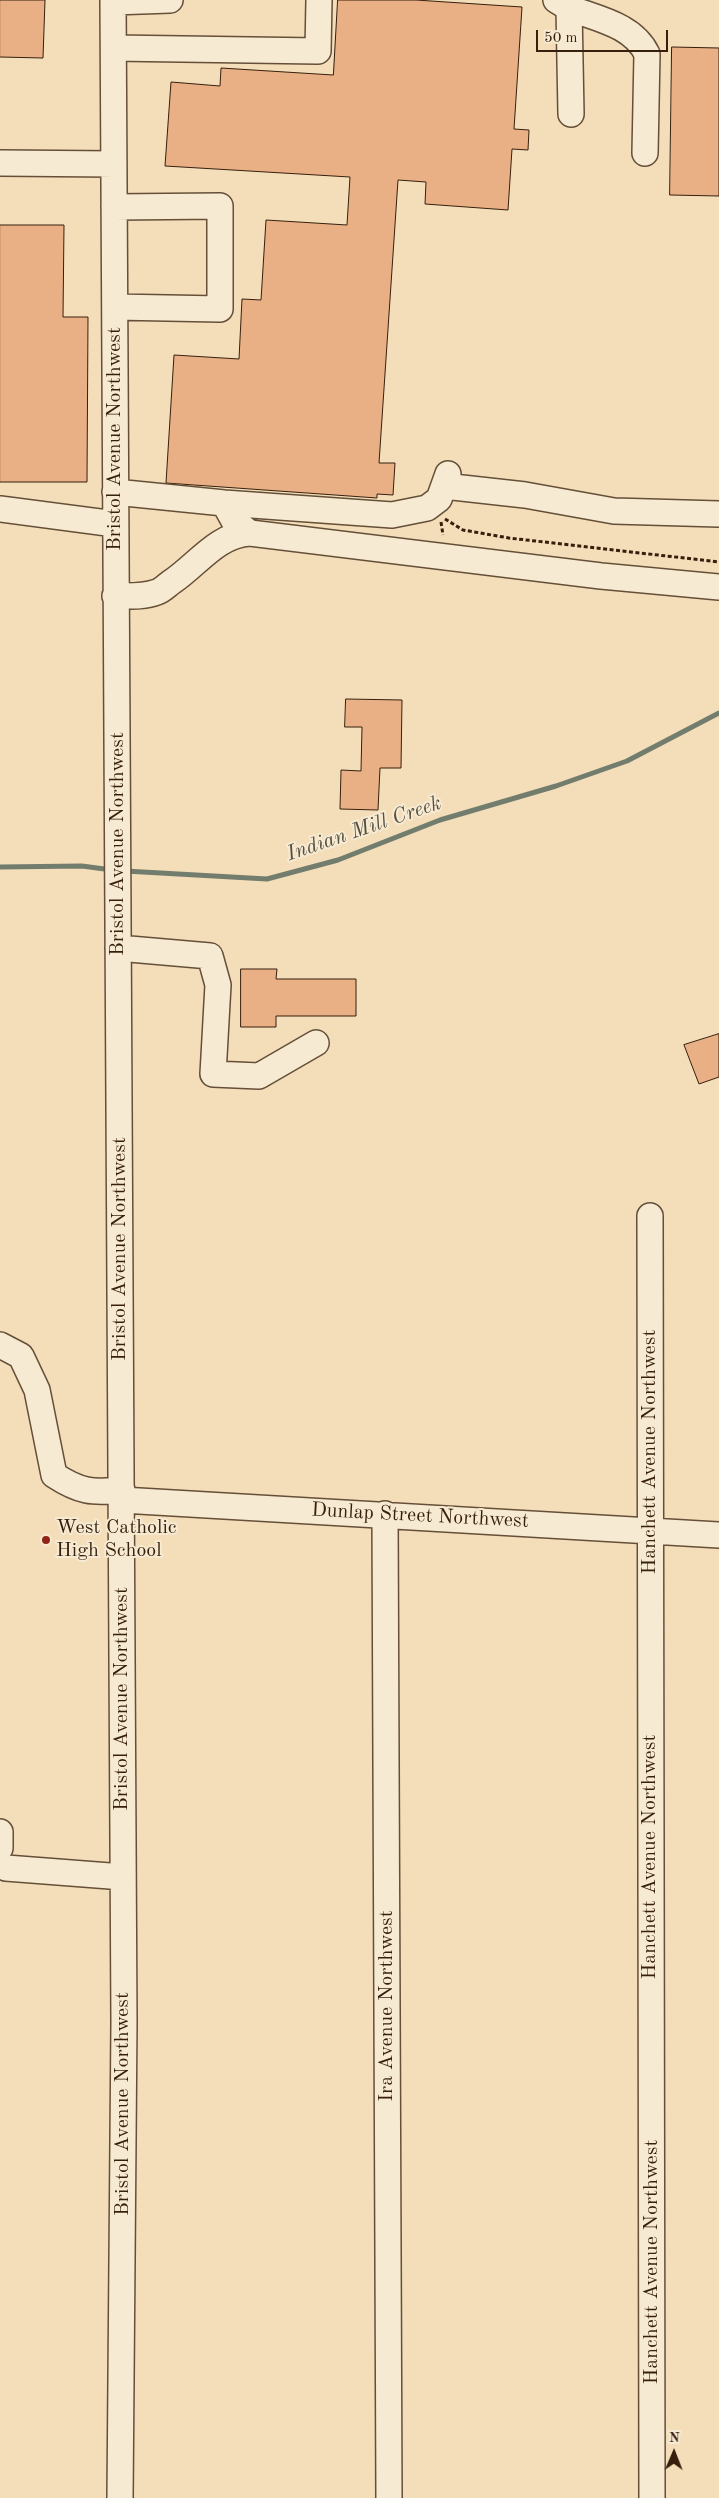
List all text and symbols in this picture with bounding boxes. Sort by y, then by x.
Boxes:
scale bar [539,20,672,52]
text: 50 m [544,31,578,46]
street label: Bristol Avenue Northwest [103,327,127,551]
street label: Bristol Avenue Northwest [106,732,130,956]
water label: Indian Mill Creek [283,791,445,867]
street label: Bristol Avenue Northwest [108,1137,132,1361]
street label: Hanchett Avenue Northwest [638,1330,662,1574]
street label: Dunlap Street Northwest [311,1498,529,1534]
place label: West Catholic High School [56,1516,177,1563]
marker: West Catholic High School [40,1534,52,1546]
street label: Bristol Avenue Northwest [110,1587,134,1811]
street label: Hanchett Avenue Northwest [638,1735,662,1979]
street label: Ira Avenue Northwest [375,1910,399,2102]
street label: Bristol Avenue Northwest [111,1992,135,2216]
street label: Hanchett Avenue Northwest [640,2140,664,2384]
north arrow [649,2428,699,2478]
text: N [669,2431,680,2445]

